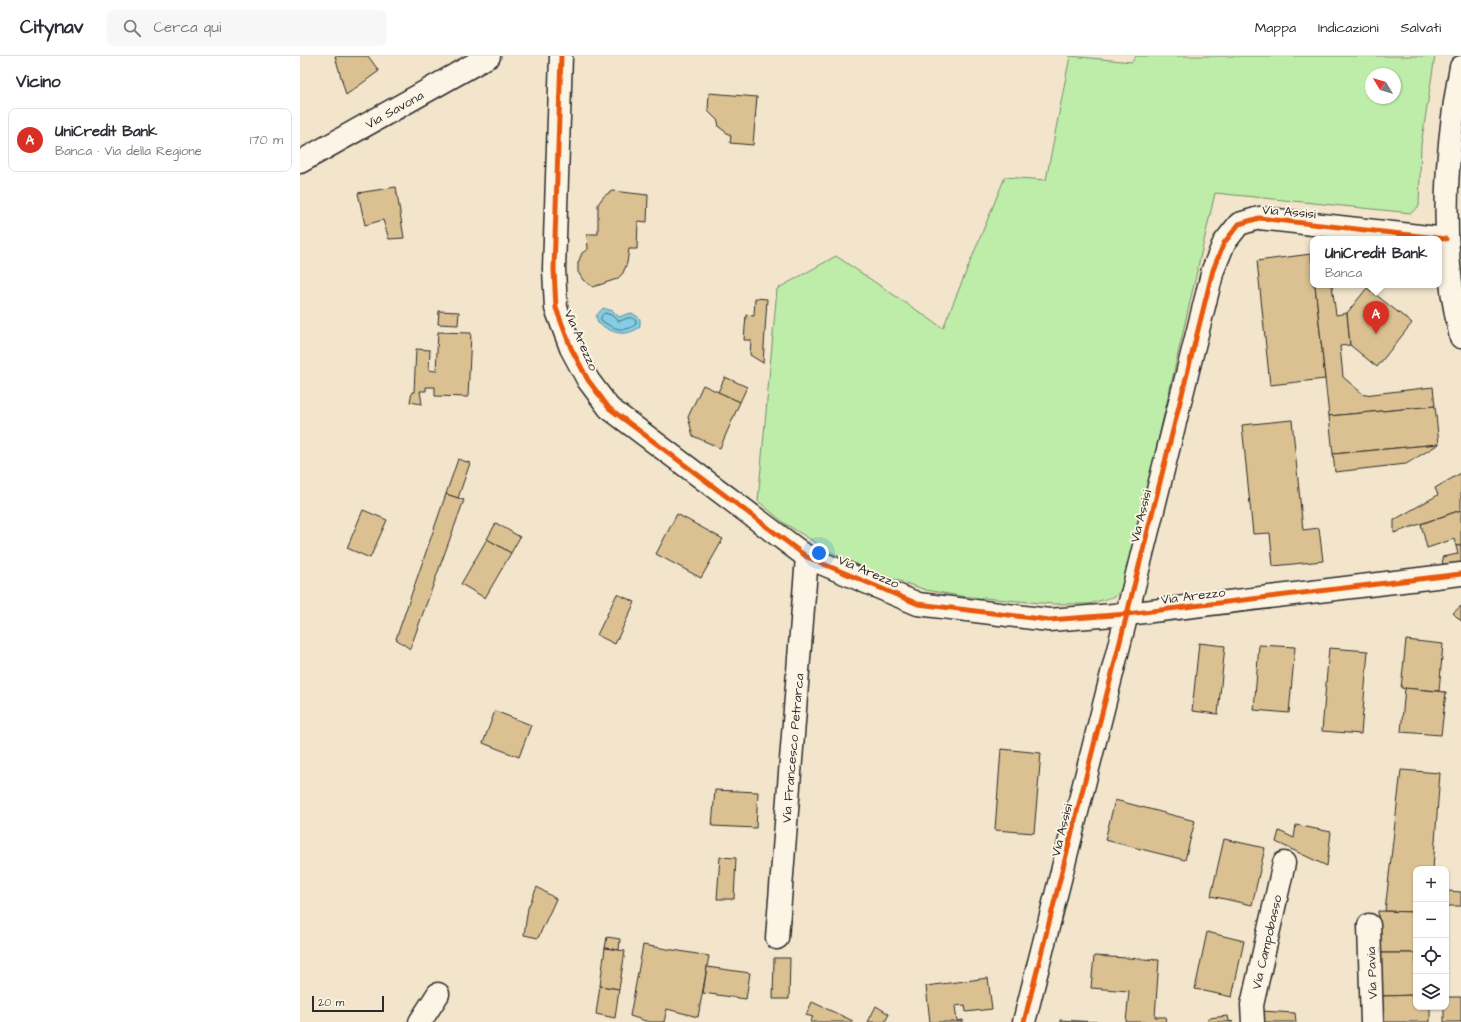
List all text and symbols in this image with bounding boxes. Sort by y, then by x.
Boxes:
search box [107,10,387,46]
text: Citynav [20,14,83,41]
icon: search [121,17,143,39]
text: Cerca qui [153,17,221,38]
text: Mappa [1255,18,1296,38]
text: Indicazioni [1318,18,1379,38]
text: Salvati [1401,18,1441,38]
north arrow [1365,68,1401,104]
text: Vicino [16,70,61,94]
street label: Via Savona [362,86,427,133]
text: UniCredit Bank [55,121,157,142]
text: A [26,131,34,149]
text: 170 m [250,131,283,149]
text: Banca · Via della Regione [55,142,202,160]
street label: Via Assisi [1261,201,1317,223]
popup [1310,236,1442,288]
text: UniCredit Bank [1325,243,1427,264]
text: Banca [1325,264,1362,282]
pin: A [1363,301,1389,334]
street label: Via Arezzo [560,307,603,374]
street label: Via Assisi [1126,488,1156,545]
your location [809,543,829,563]
street label: Via Arezzo [835,551,903,593]
street label: Via Arezzo [1160,583,1227,609]
street label: Via Francesco Petrarca [777,672,809,824]
street label: Via Assisi [1047,802,1077,859]
map controls [1413,866,1449,1010]
button: + [1413,866,1449,902]
street label: Via Campobasso [1247,892,1287,991]
button: − [1413,902,1449,938]
button: locate [1413,938,1449,974]
street label: Via Pavia [1362,946,1382,999]
button: layers [1413,974,1449,1010]
scale bar [312,994,384,1013]
text: 20 m [318,995,344,1010]

